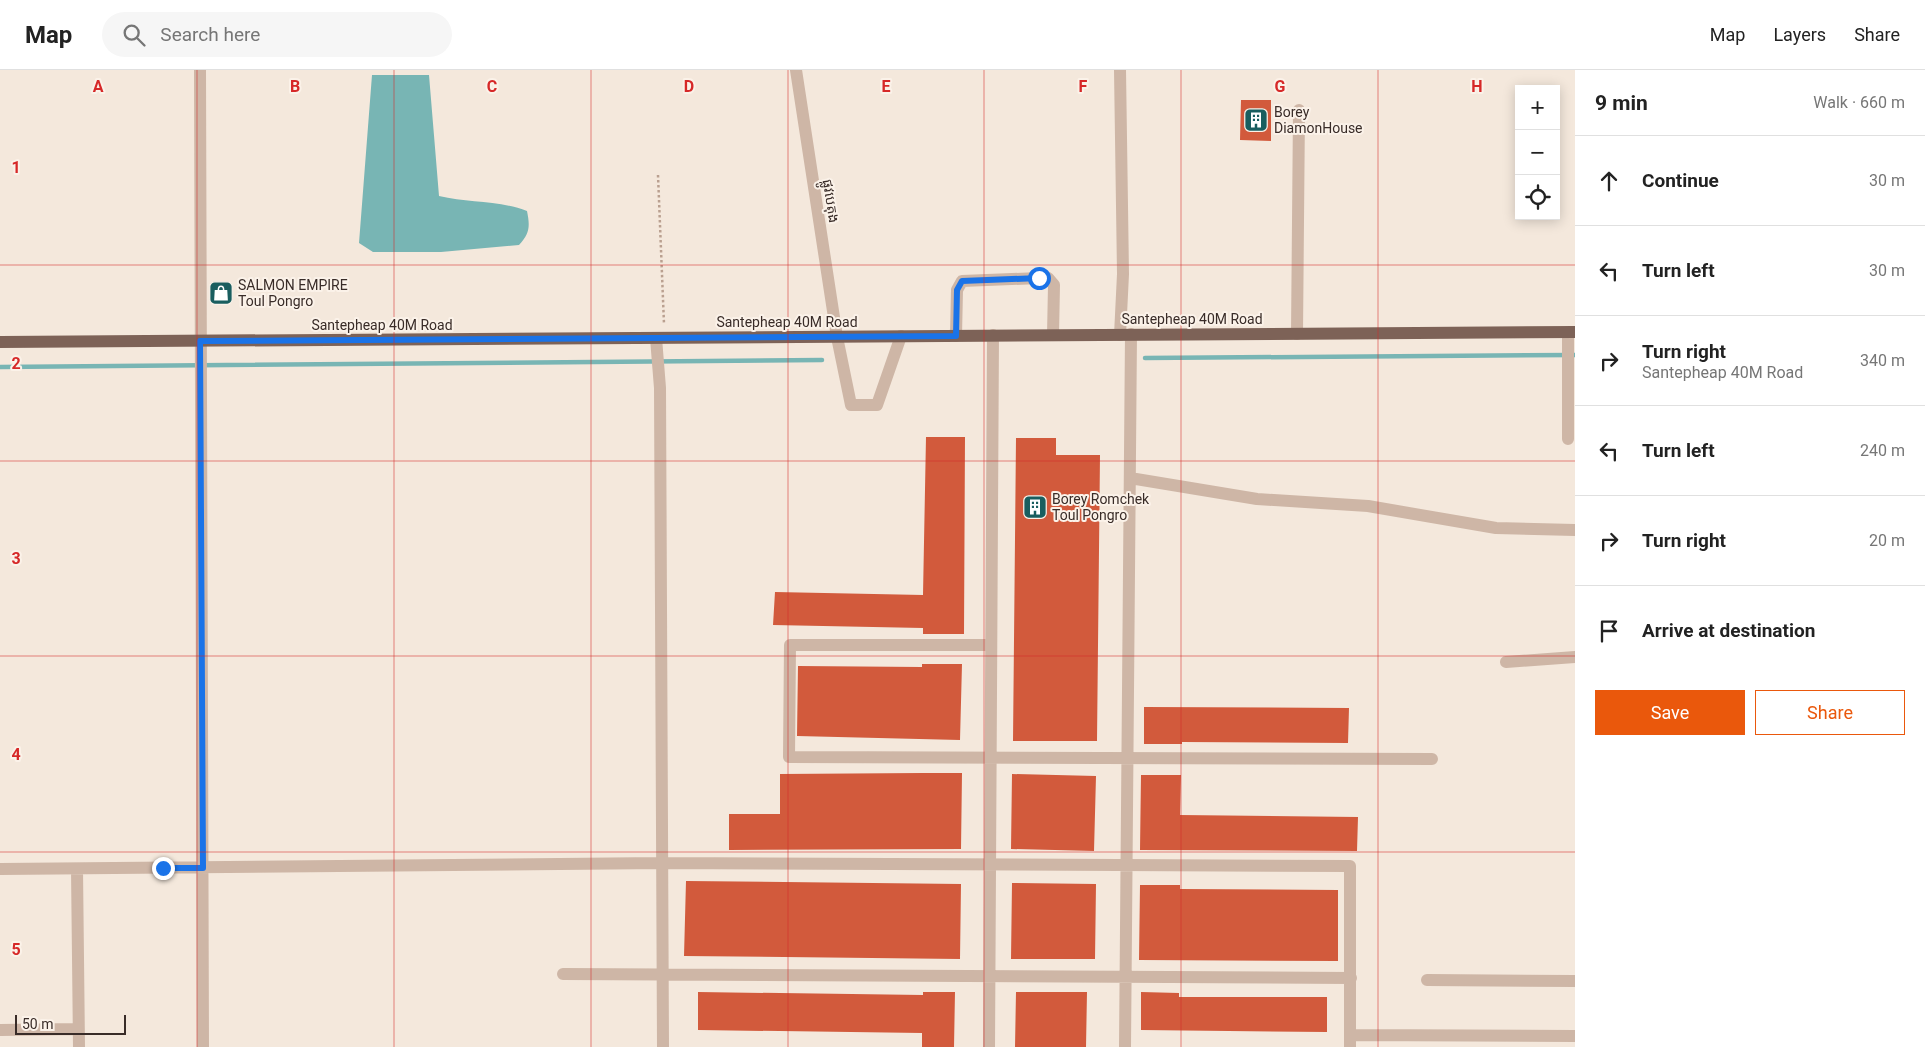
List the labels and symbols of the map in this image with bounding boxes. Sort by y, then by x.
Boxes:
text: A [93,77,104,96]
text: B [290,77,300,96]
text: C [487,77,497,96]
text: D [684,77,694,96]
text: E [882,77,891,96]
text: F [1079,77,1088,96]
text: G [1275,77,1286,96]
text: H [1471,77,1483,96]
place label: Borey DiamonHouse [1274,104,1363,136]
building icon: Borey DiamonHouse [1243,107,1269,133]
text: 1 [11,158,21,177]
street label: ផ្លូវបេតុង [816,178,842,225]
route start [1028,267,1051,290]
place label: SALMON EMPIRE Toul Pongro [238,277,348,309]
shop icon: SALMON EMPIRE Toul Pongro [208,280,234,306]
street label: Santepheap 40M Road [1121,311,1263,327]
street label: Santepheap 40M Road [716,314,858,330]
street label: Santepheap 40M Road [311,317,453,333]
text: 2 [11,354,21,373]
place label: Borey Romchek Toul Pongro [1052,491,1150,523]
building icon: Borey Romchek Toul Pongro [1022,494,1048,520]
text: 3 [11,549,21,568]
text: 4 [11,745,21,764]
route end [152,857,175,880]
text: 5 [11,940,21,959]
scale bar [15,1012,126,1035]

